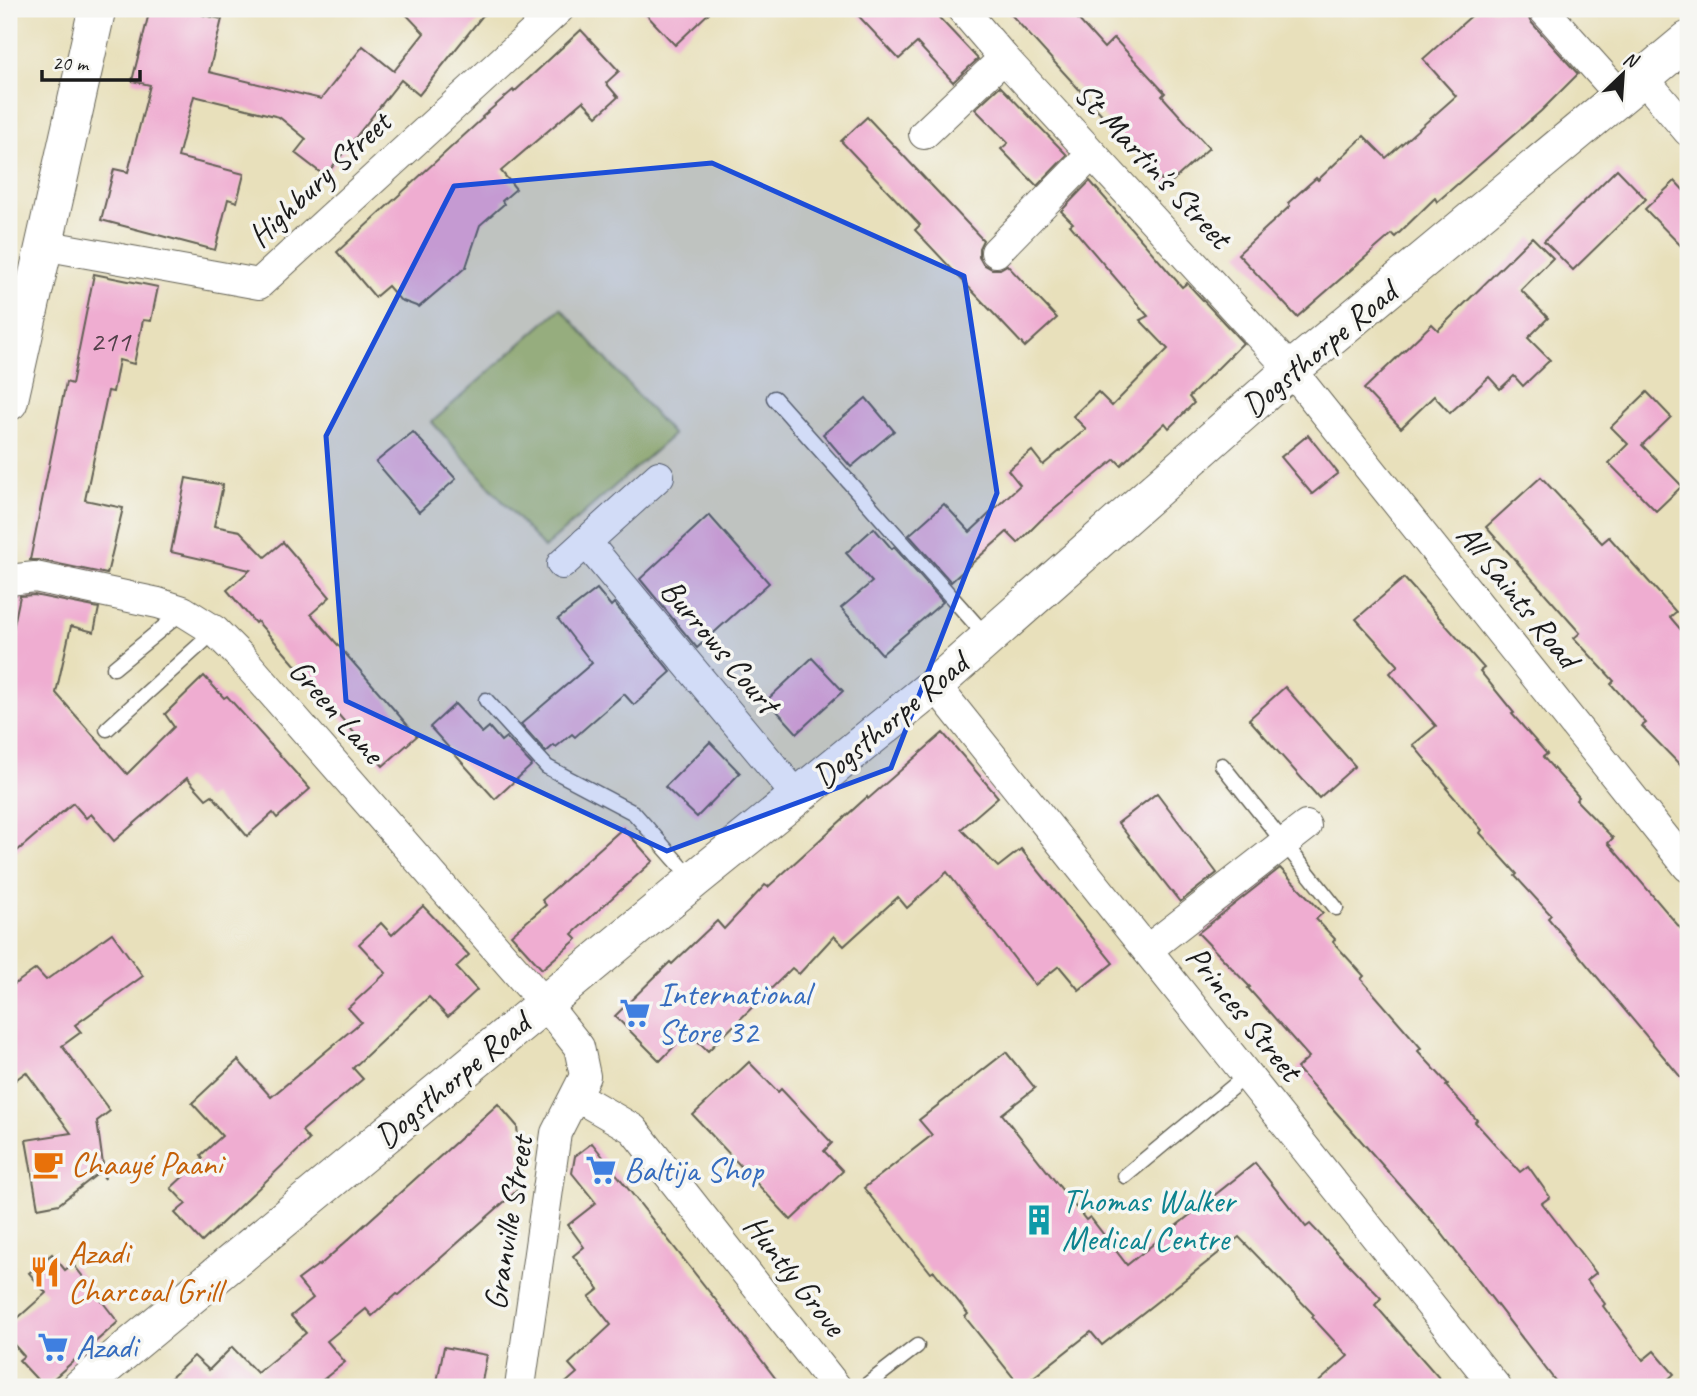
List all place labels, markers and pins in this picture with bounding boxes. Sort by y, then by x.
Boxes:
place label: International Store 32 [658,973,815,1053]
supermarket icon: International Store 32 [618,996,652,1030]
place label: Chaayé Paani [71,1143,226,1185]
cafe icon: Chaayé Paani [31,1147,65,1181]
place label: Baltija Shop [624,1149,765,1191]
supermarket icon: Baltija Shop [584,1153,618,1187]
place label: Thomas Walker Medical Centre [1062,1180,1238,1260]
building icon: Thomas Walker Medical Centre [1022,1203,1056,1237]
place label: Azadi Charcoal Grill [68,1232,227,1312]
restaurant icon: Azadi Charcoal Grill [28,1255,62,1289]
place label: Azadi [76,1326,141,1368]
supermarket icon: Azadi [36,1330,70,1364]

